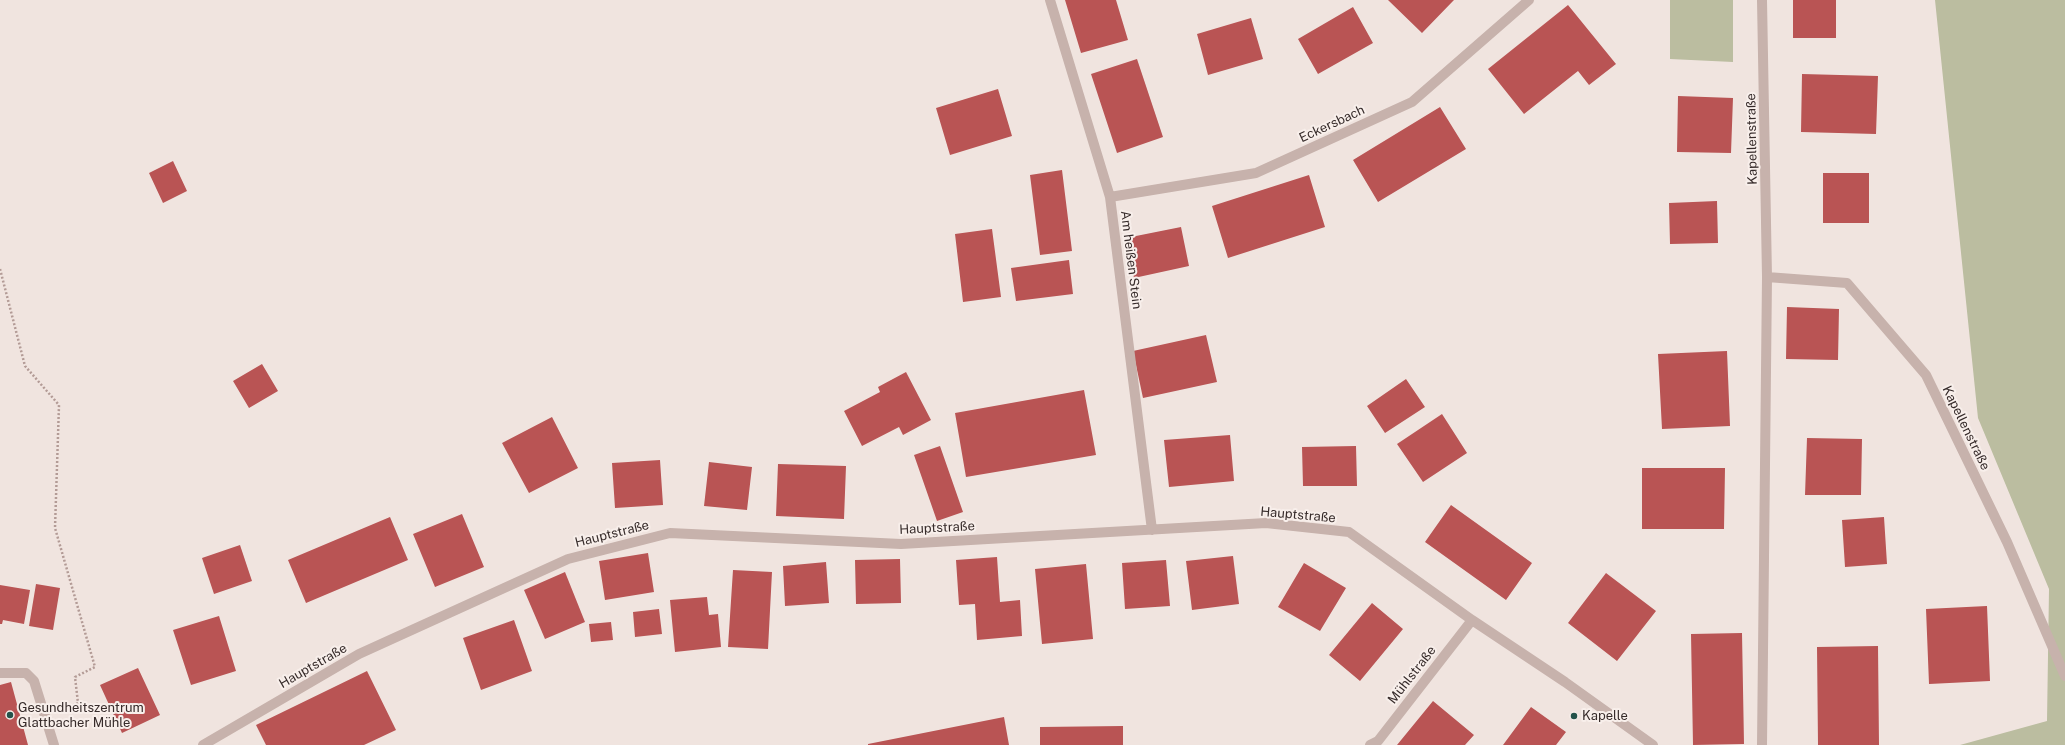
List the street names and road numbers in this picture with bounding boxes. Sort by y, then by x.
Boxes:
street label: Kapellenstraße [1743,93,1761,185]
street label: Eckersbach [1297,102,1367,146]
street label: Am heißen Stein [1117,210,1145,310]
street label: Kapellenstraße [1939,383,1993,473]
street label: Hauptstraße [1260,504,1336,526]
street label: Hauptstraße [573,517,651,551]
street label: Hauptstraße [899,518,975,538]
street label: Hauptstraße [276,640,350,692]
street label: Mühlstraße [1385,643,1439,707]

